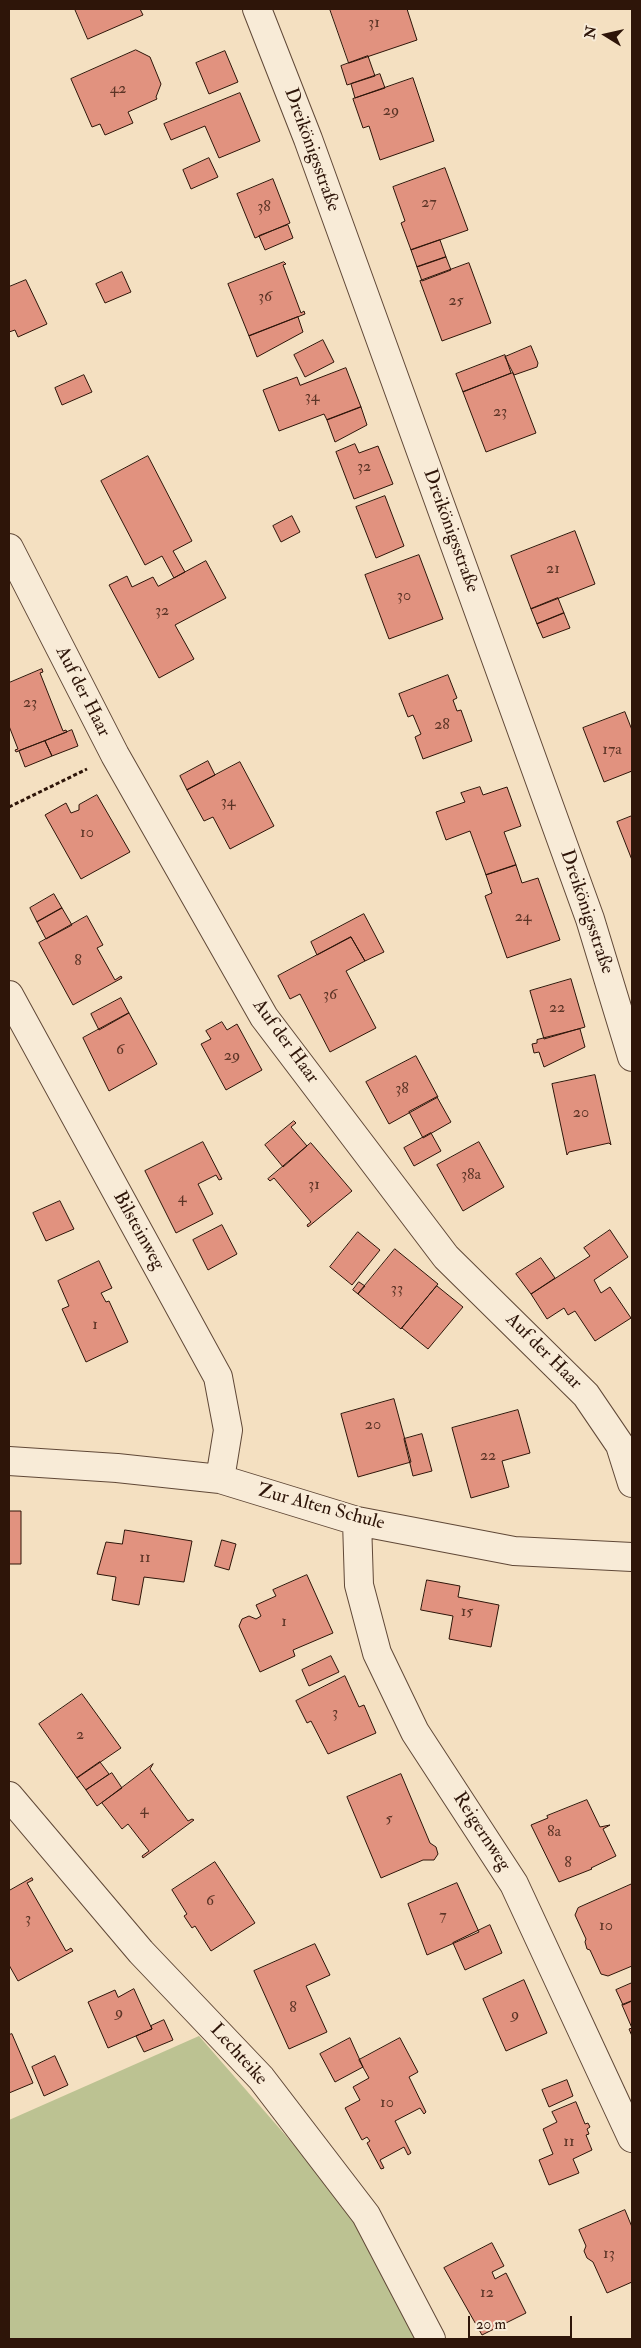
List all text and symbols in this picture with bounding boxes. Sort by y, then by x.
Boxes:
north arrow [581,10,631,60]
house number: 31 [368,14,380,34]
text: N [581,25,600,40]
house number: 42 [110,80,126,100]
street label: Dreikönigsstraße [278,85,344,215]
house number: 29 [383,102,399,122]
house number: 27 [421,194,437,214]
house number: 38 [257,198,271,218]
house number: 36 [258,288,272,308]
house number: 25 [448,292,464,312]
house number: 34 [305,388,319,408]
house number: 23 [493,403,507,423]
house number: 32 [357,458,371,478]
street label: Dreikönigsstraße [417,466,483,596]
house number: 21 [546,560,560,580]
house number: 30 [397,587,411,607]
house number: 32 [155,602,169,622]
street label: Auf der Haar [49,643,115,741]
house number: 23 [23,694,37,714]
house number: 28 [434,716,450,736]
house number: 17a [602,741,622,761]
house number: 34 [221,793,235,813]
house number: 10 [80,824,94,844]
street label: Dreikönigsstraße [554,847,618,977]
house number: 24 [515,908,531,928]
house number: 8 [74,952,82,972]
house number: 36 [323,986,337,1006]
street label: Auf der Haar [247,995,323,1089]
house number: 22 [549,999,565,1019]
house number: 6 [116,1041,124,1061]
house number: 29 [224,1047,240,1067]
house number: 38 [395,1080,409,1100]
house number: 20 [573,1104,589,1124]
house number: 38a [461,1166,481,1186]
house number: 31 [308,1176,320,1196]
street label: Bilsteinweg [107,1188,169,1274]
house number: 4 [178,1189,186,1209]
house number: 33 [391,1280,403,1300]
street label: Auf der Haar [500,1309,586,1395]
house number: 1 [92,1316,98,1336]
house number: 20 [365,1416,381,1436]
house number: 22 [480,1447,496,1467]
street label: Zur Alten Schule [255,1480,387,1536]
house number: 11 [139,1549,151,1569]
house number: 15 [461,1603,473,1623]
house number: 1 [281,1613,287,1633]
house number: 3 [332,1704,338,1724]
house number: 2 [76,1726,84,1746]
street label: Reigernweg [447,1788,515,1876]
house number: 4 [140,1801,148,1821]
house number: 5 [385,1810,393,1830]
house number: 8a [547,1823,561,1843]
house number: 8 [564,1854,572,1874]
house number: 6 [206,1892,214,1912]
house number: 7 [439,1907,447,1927]
house number: 3 [25,1910,31,1930]
house number: 10 [599,1917,613,1937]
house number: 8 [289,1999,297,2019]
house number: 9 [115,2004,123,2024]
house number: 9 [511,2006,519,2026]
street label: Lechteike [204,2019,272,2091]
house number: 10 [380,2094,394,2114]
house number: 11 [563,2133,575,2153]
house number: 13 [603,2245,615,2265]
house number: 12 [480,2284,494,2304]
scale bar [471,2306,575,2338]
text: 20 m [476,2315,506,2334]

